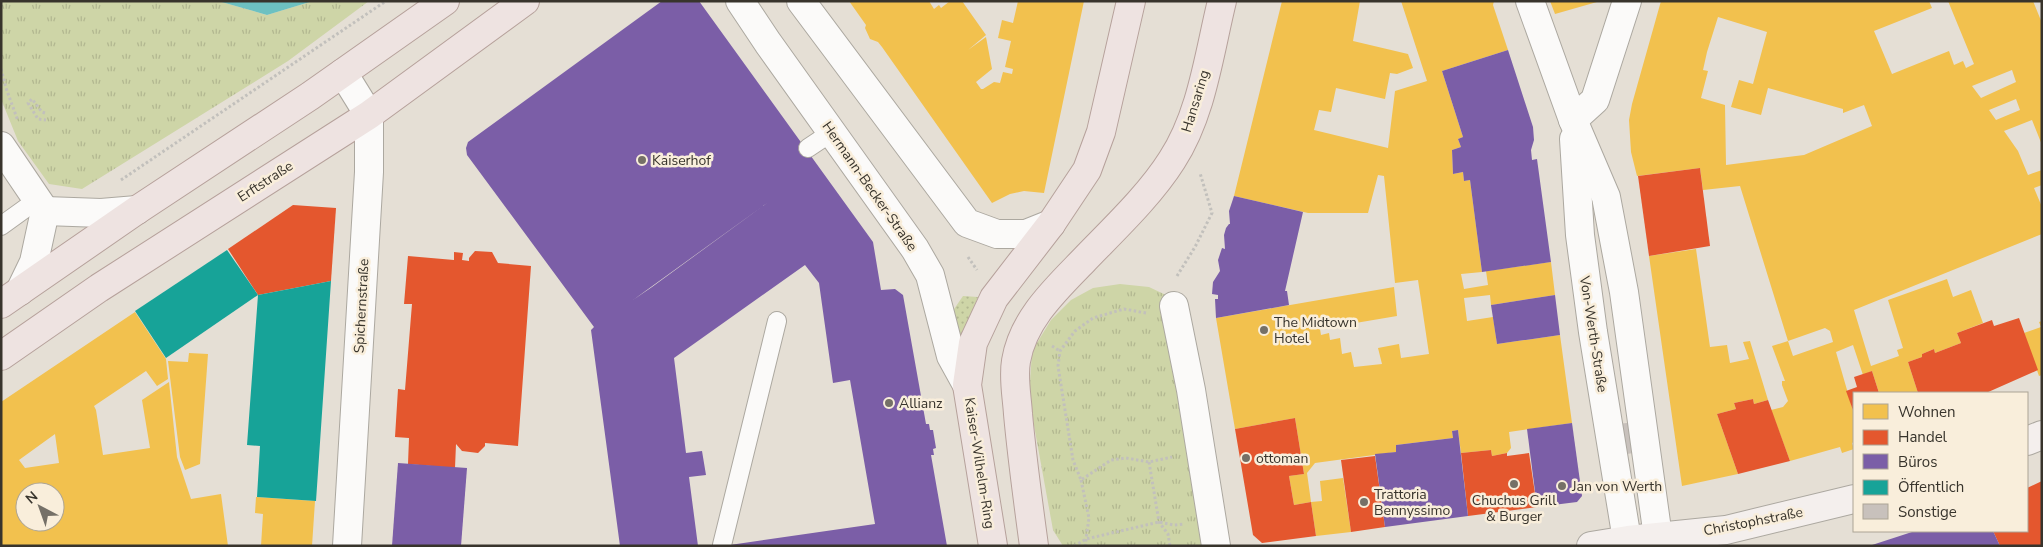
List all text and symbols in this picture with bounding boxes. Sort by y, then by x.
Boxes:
street label: Hansaring [1177,67,1214,135]
street label: Hermann-Becker-Straße [818,118,922,255]
place label: Kaiserhof [652,151,711,170]
marker: Kaiserhof [636,154,648,166]
street label: Erftstraße [234,156,297,206]
street label: Spichernstraße [350,258,373,354]
street label: Von-Werth-Straße [1575,273,1612,394]
place label: The Midtown Hotel [1274,313,1357,348]
marker: The Midtown Hotel [1258,324,1270,336]
legend [1853,392,2028,532]
place label: Allianz [899,394,943,413]
street label: Kaiser-Wilhelm-Ring [960,396,999,530]
marker: Allianz [883,397,895,409]
text: Wohnen [1898,402,1956,422]
text: Handel [1898,427,1948,447]
place label: ottoman [1256,449,1308,468]
marker: ottoman [1240,452,1252,464]
text: Büros [1898,452,1937,472]
place label: Jan von Werth [1571,477,1662,496]
text: Öffentlich [1898,477,1964,497]
marker: Chuchus Grill & Burger [1508,478,1520,490]
marker: Jan von Werth [1556,480,1568,492]
north arrow [15,482,65,532]
place label: Trattoria Bennyssimo [1374,485,1451,520]
text: N [22,487,42,508]
place label: Chuchus Grill & Burger [1472,491,1557,526]
marker: Trattoria Bennyssimo [1358,496,1370,508]
text: Sonstige [1898,502,1957,522]
street label: Christophstraße [1702,503,1804,540]

